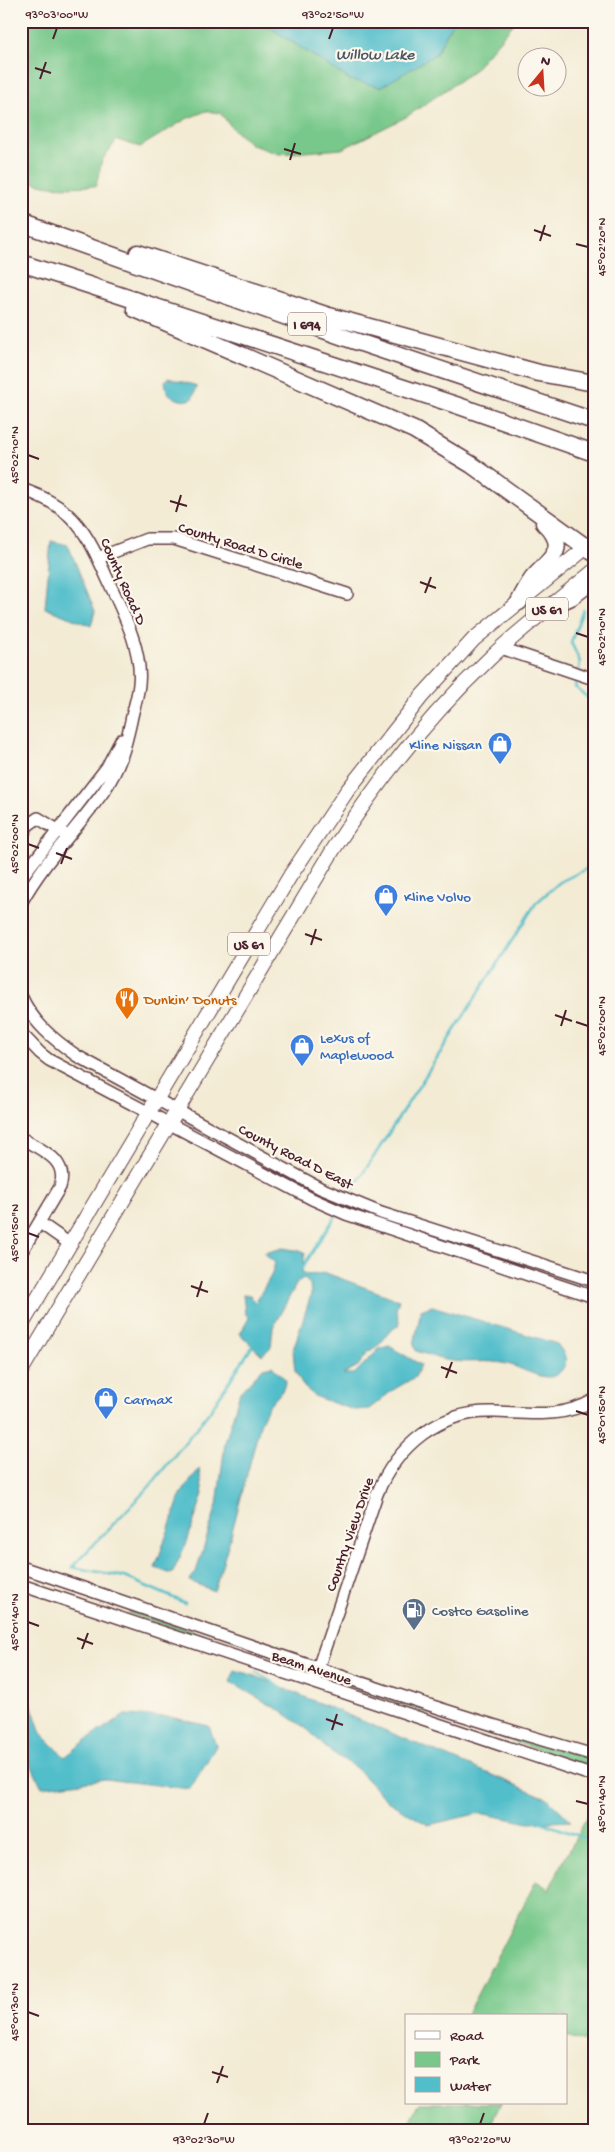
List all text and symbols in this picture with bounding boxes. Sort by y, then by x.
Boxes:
text: 93°03'00"W [25,9,88,23]
text: 93°02'50"W [301,9,364,23]
water label: Willow Lake [336,47,415,66]
north arrow [518,48,568,98]
text: N [538,53,552,72]
text: 45°02'20"N [596,218,610,276]
road number: I 694 [288,312,326,336]
text: 45°02'10"N [9,426,23,484]
street label: County Road D Circle [176,519,305,575]
street label: County Road D [95,536,149,628]
road number: US 61 [526,598,568,620]
text: 45°02'10"N [596,608,610,666]
shop icon: Kline Nissan [487,731,513,765]
place label: Kline Nissan [409,737,482,755]
text: 45°02'00"N [9,814,23,874]
shop icon: Kline Volvo [373,883,399,917]
place label: Kline Volvo [404,889,471,907]
road number: US 61 [228,932,270,956]
restaurant icon: Dunkin’ Donuts [114,986,140,1020]
place label: Dunkin’ Donuts [143,992,237,1010]
text: 45°02'00"N [596,996,610,1056]
place label: Lexus of Maplewood [320,1030,394,1065]
shop icon: Lexus of Maplewood [289,1033,315,1067]
street label: County Road D East [235,1121,357,1195]
text: 45°01'50"N [9,1204,23,1262]
shop icon: Carmax [93,1386,119,1420]
text: 45°01'50"N [596,1386,610,1444]
place label: Carmax [124,1392,173,1410]
street label: Country View Drive [323,1475,379,1594]
text: 45°01'40"N [9,1593,23,1651]
fuel station icon: Costco Gasoline [401,1597,427,1631]
place label: Costco Gasoline [432,1603,529,1621]
street label: Beam Avenue [268,1647,354,1690]
text: 45°01'40"N [596,1775,610,1833]
text: 45°01'30"N [9,1983,23,2041]
legend [405,2014,568,2104]
text: Road [450,2028,484,2046]
text: Park [449,2052,480,2070]
text: Water [450,2078,492,2096]
text: 93°02'30"W [172,2134,235,2148]
text: 93°02'20"W [448,2134,511,2148]

